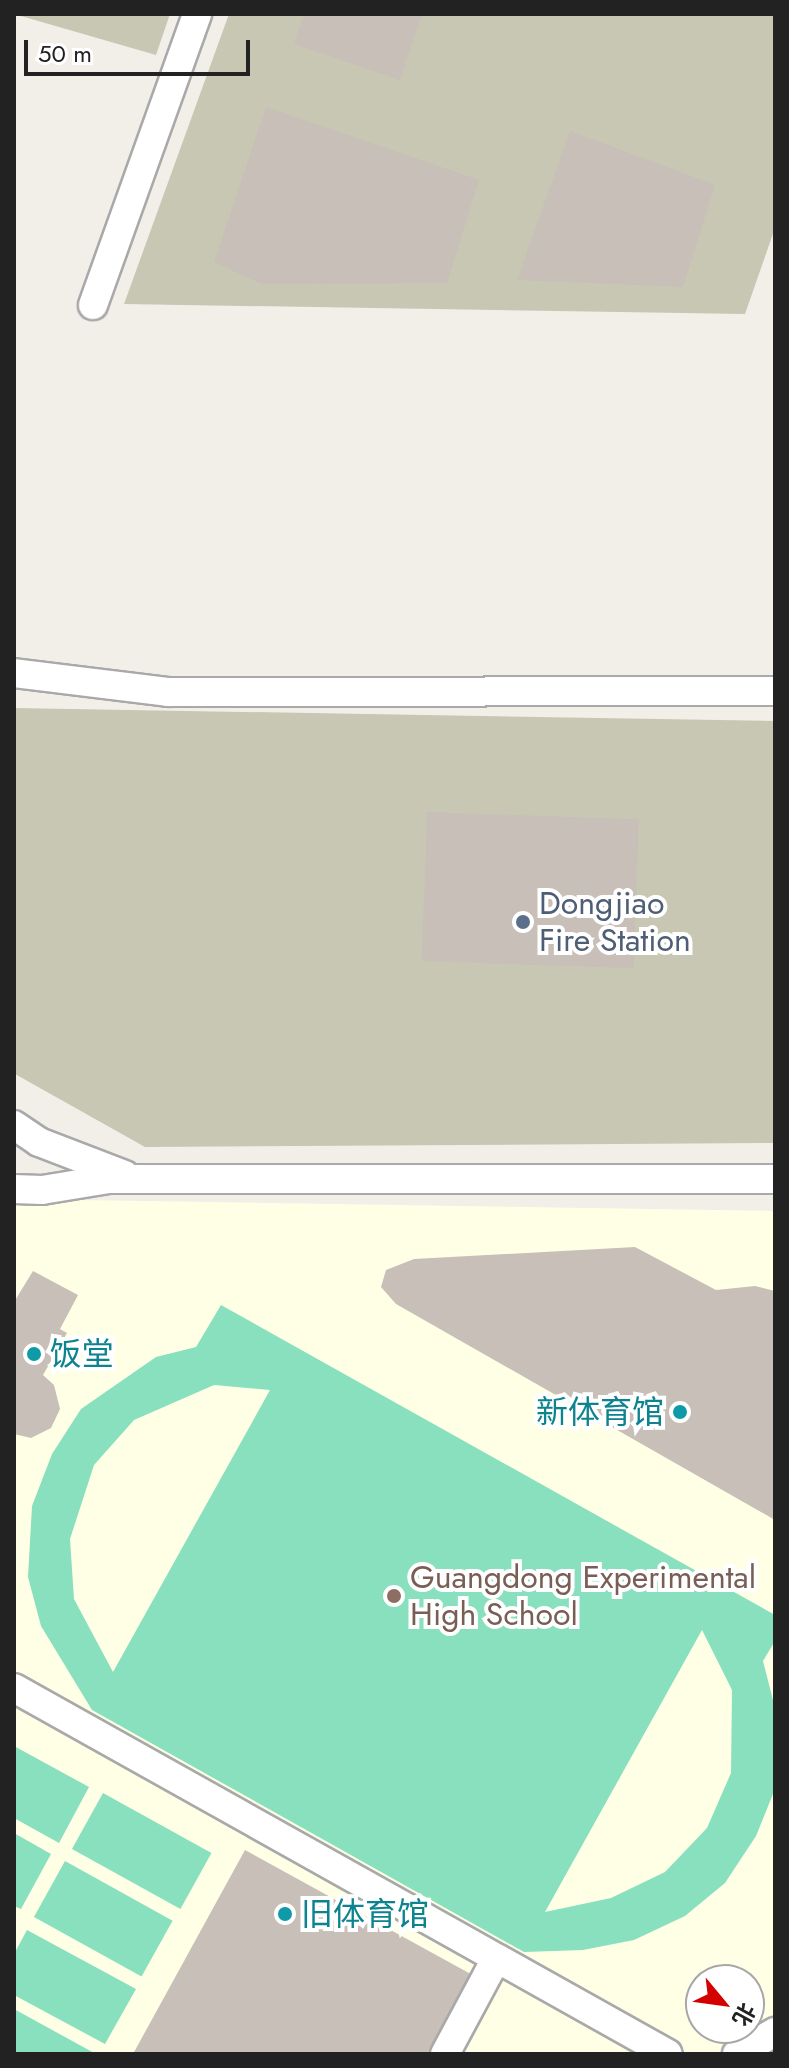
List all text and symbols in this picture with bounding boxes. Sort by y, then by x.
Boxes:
scale bar [28,24,254,74]
text: 50 m [38,36,92,71]
place label: Dongjiao Fire Station [539,885,691,960]
marker: Dongjiao Fire Station [514,913,532,931]
place label: 饭堂 [50,1335,114,1373]
marker: 饭堂 [25,1345,43,1363]
place label: 新体育馆 [536,1393,664,1431]
marker: 新体育馆 [671,1403,689,1421]
place label: Guangdong Experimental High School [410,1559,756,1634]
marker: Guangdong Experimental High School [385,1587,403,1605]
place label: 旧体育馆 [301,1895,429,1933]
marker: 旧体育馆 [276,1905,294,1923]
north arrow [685,1964,765,2044]
text: 北 [725,1997,764,2032]

